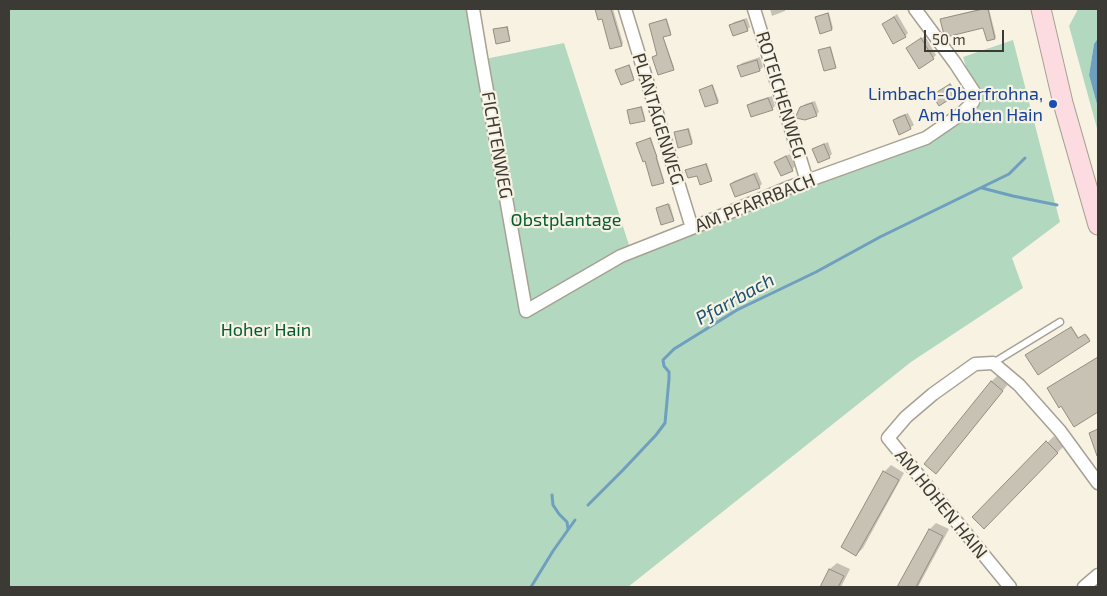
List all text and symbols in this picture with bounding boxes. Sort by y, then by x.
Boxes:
scale bar [927,20,1007,52]
street label: ROTEICHENWEG [751,29,811,161]
text: 50 m [932,30,966,48]
street label: PLANTAGENWEG [628,50,688,188]
place label: Limbach-Oberfrohna, Am Hohen Hain [868,83,1043,126]
street label: FICHTENWEG [477,90,517,200]
marker: Limbach-Oberfrohna, Am Hohen Hain [1047,98,1059,110]
street label: AM PFARRBACH [691,169,819,237]
park label: Obstplantage [511,209,621,231]
water label: Pfarrbach [692,268,778,330]
park label: Hoher Hain [221,319,311,341]
street label: AM HOHEN HAIN [890,445,992,563]

